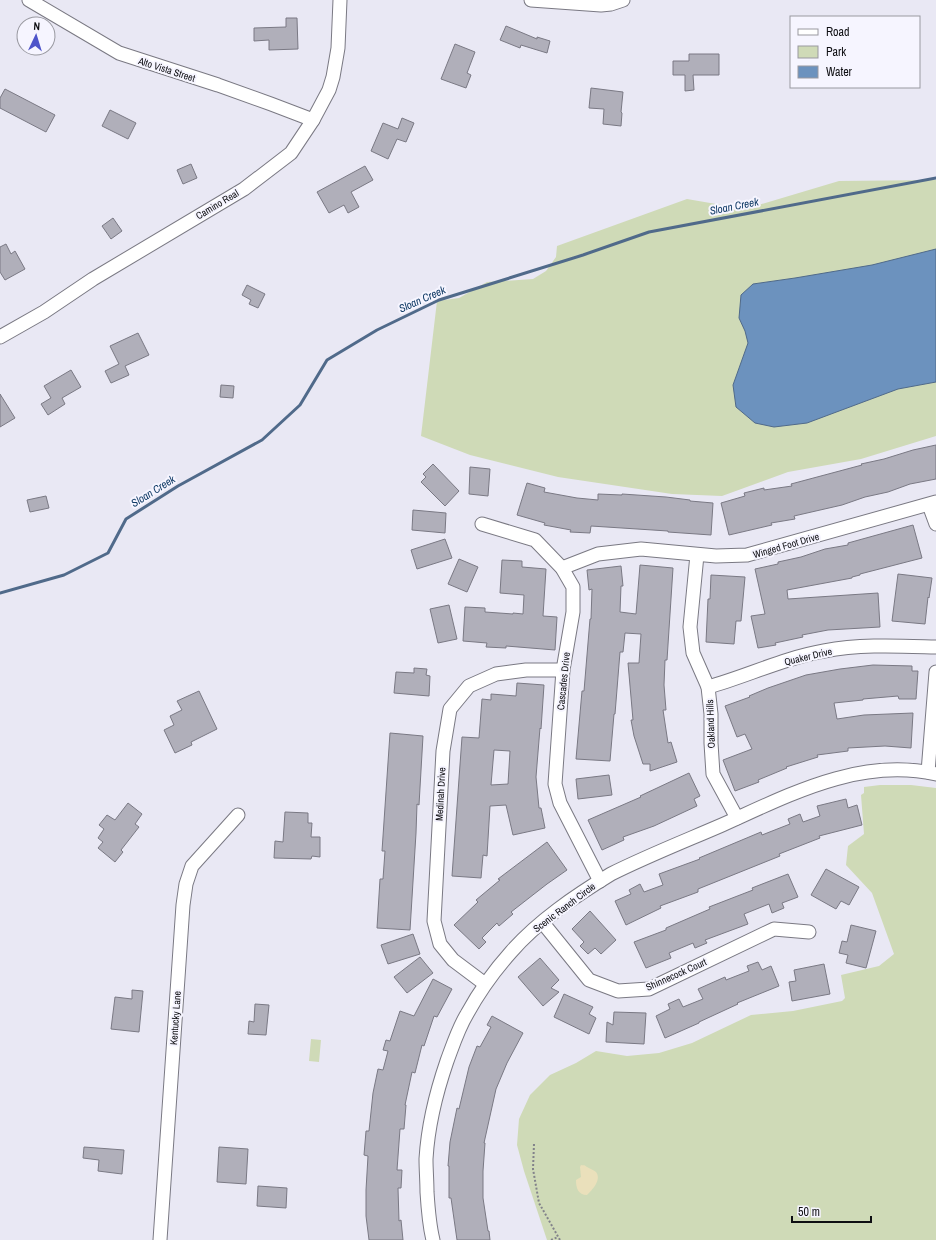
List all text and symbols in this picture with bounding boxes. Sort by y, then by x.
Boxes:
north arrow [16,16,56,56]
legend [790,16,920,88]
text: N [33,19,40,33]
text: Road [826,24,850,40]
text: Park [826,44,846,60]
street label: Alto Vista Street [136,54,198,85]
text: Water [826,64,853,80]
street label: Camino Real [193,186,241,222]
water label: Sloan Creek [708,194,760,218]
water label: Sloan Creek [396,282,448,315]
water label: Sloan Creek [128,472,178,510]
street label: Winged Foot Drive [751,530,821,561]
street label: Quaker Drive [783,645,834,668]
street label: Cascades Drive [554,651,573,711]
street label: Oakland Hills [703,699,718,749]
street label: Medinah Drive [433,766,448,821]
street label: Scenic Ranch Circle [531,879,598,935]
street label: Shinnecock Court [644,955,709,994]
street label: Kentucky Lane [167,990,184,1046]
scale bar [792,1198,871,1224]
text: 50 m [798,1204,820,1220]

